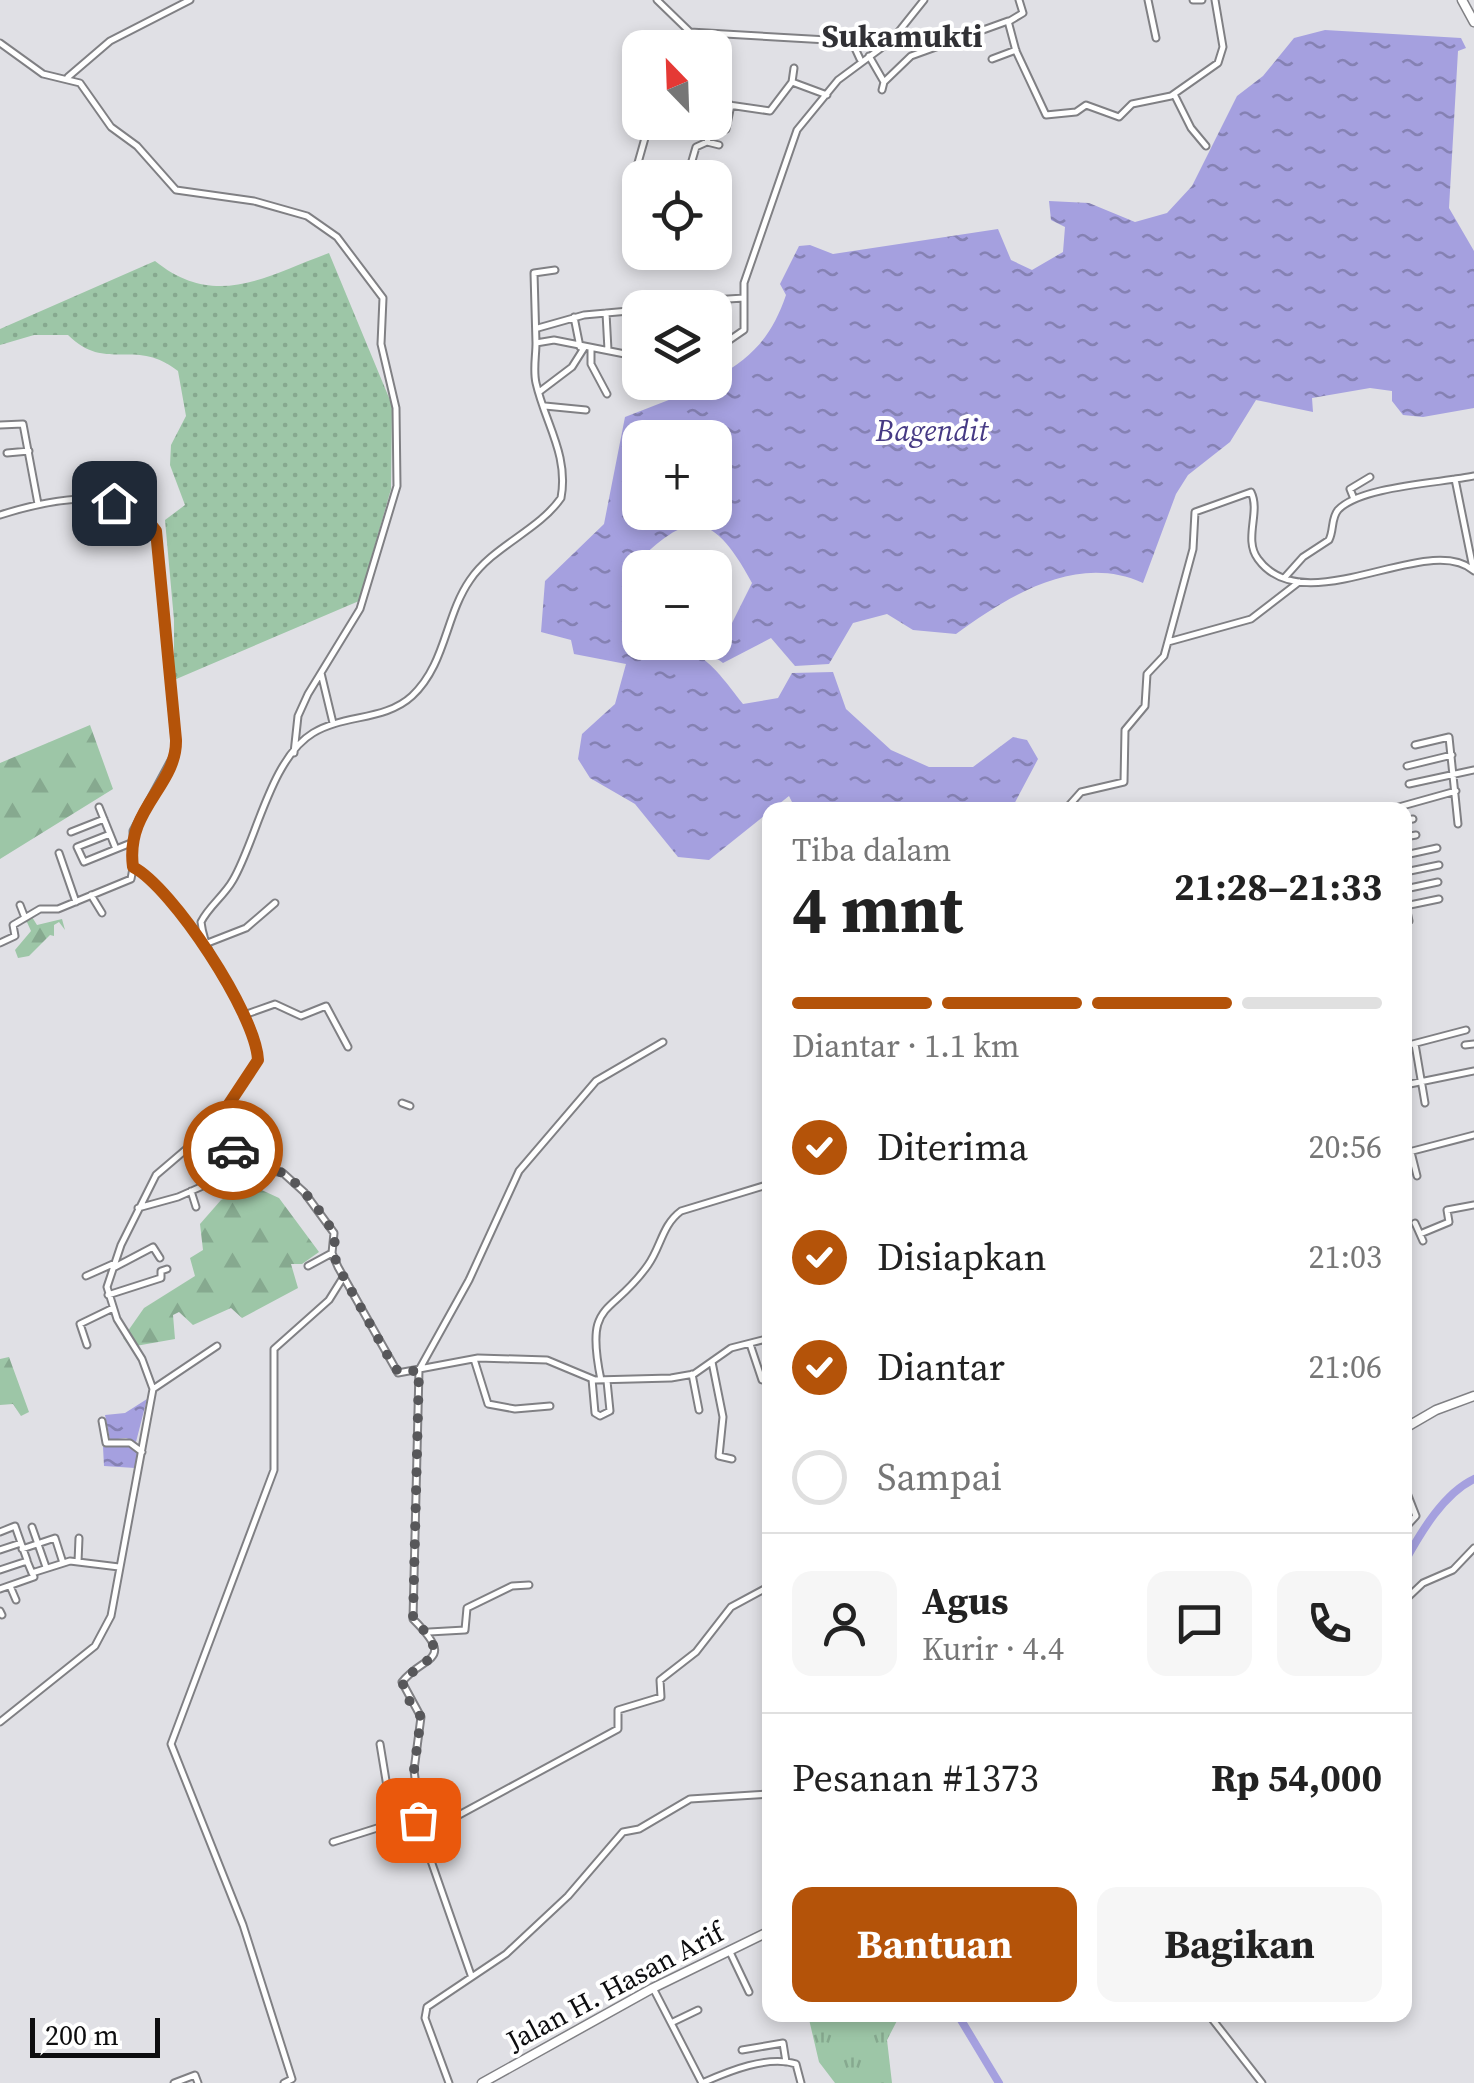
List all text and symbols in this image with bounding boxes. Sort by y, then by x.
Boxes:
district label: Sukamukti [821,14,983,58]
north arrow [622,30,732,140]
map controls [622,30,732,660]
button: locate [622,160,732,270]
button: layers [622,290,732,400]
water label: Bagendit [875,410,989,451]
button: + [622,420,732,530]
pin [72,461,157,546]
icon: home [87,476,142,531]
button: − [622,550,732,660]
text: Tiba dalam [792,828,951,872]
text: 21:28–21:33 [1174,861,1382,913]
text: 4 mnt [792,865,963,954]
text: Diantar · 1.1 km [792,1024,1020,1068]
courier [183,1100,283,1200]
icon: check [792,1120,847,1175]
text: Diterima [877,1121,1028,1173]
icon: car [206,1123,261,1178]
text: 20:56 [1308,1125,1382,1169]
icon: check [792,1230,847,1285]
text: Disiapkan [877,1231,1046,1283]
text: 21:03 [1308,1235,1382,1279]
icon: check [792,1340,847,1395]
text: Diantar [877,1341,1005,1393]
text: 21:06 [1308,1345,1382,1389]
text: Sampai [877,1451,1002,1503]
button: person [792,1571,897,1676]
button: chat [1147,1571,1252,1676]
button: phone [1277,1571,1382,1676]
text: Agus [922,1575,1009,1627]
text: Kurir · 4.4 [922,1627,1064,1671]
text: Pesanan #1373 [792,1752,1039,1804]
text: Rp 54,000 [1211,1752,1382,1804]
pin [376,1778,461,1863]
icon: bag [391,1793,446,1848]
button: Bantuan [792,1887,1077,2002]
button: Bagikan [1097,1887,1382,2002]
street label: Jalan H. Hasan Arif [499,1912,732,2060]
scale bar [30,2013,160,2058]
text: 200 m [45,2016,119,2054]

